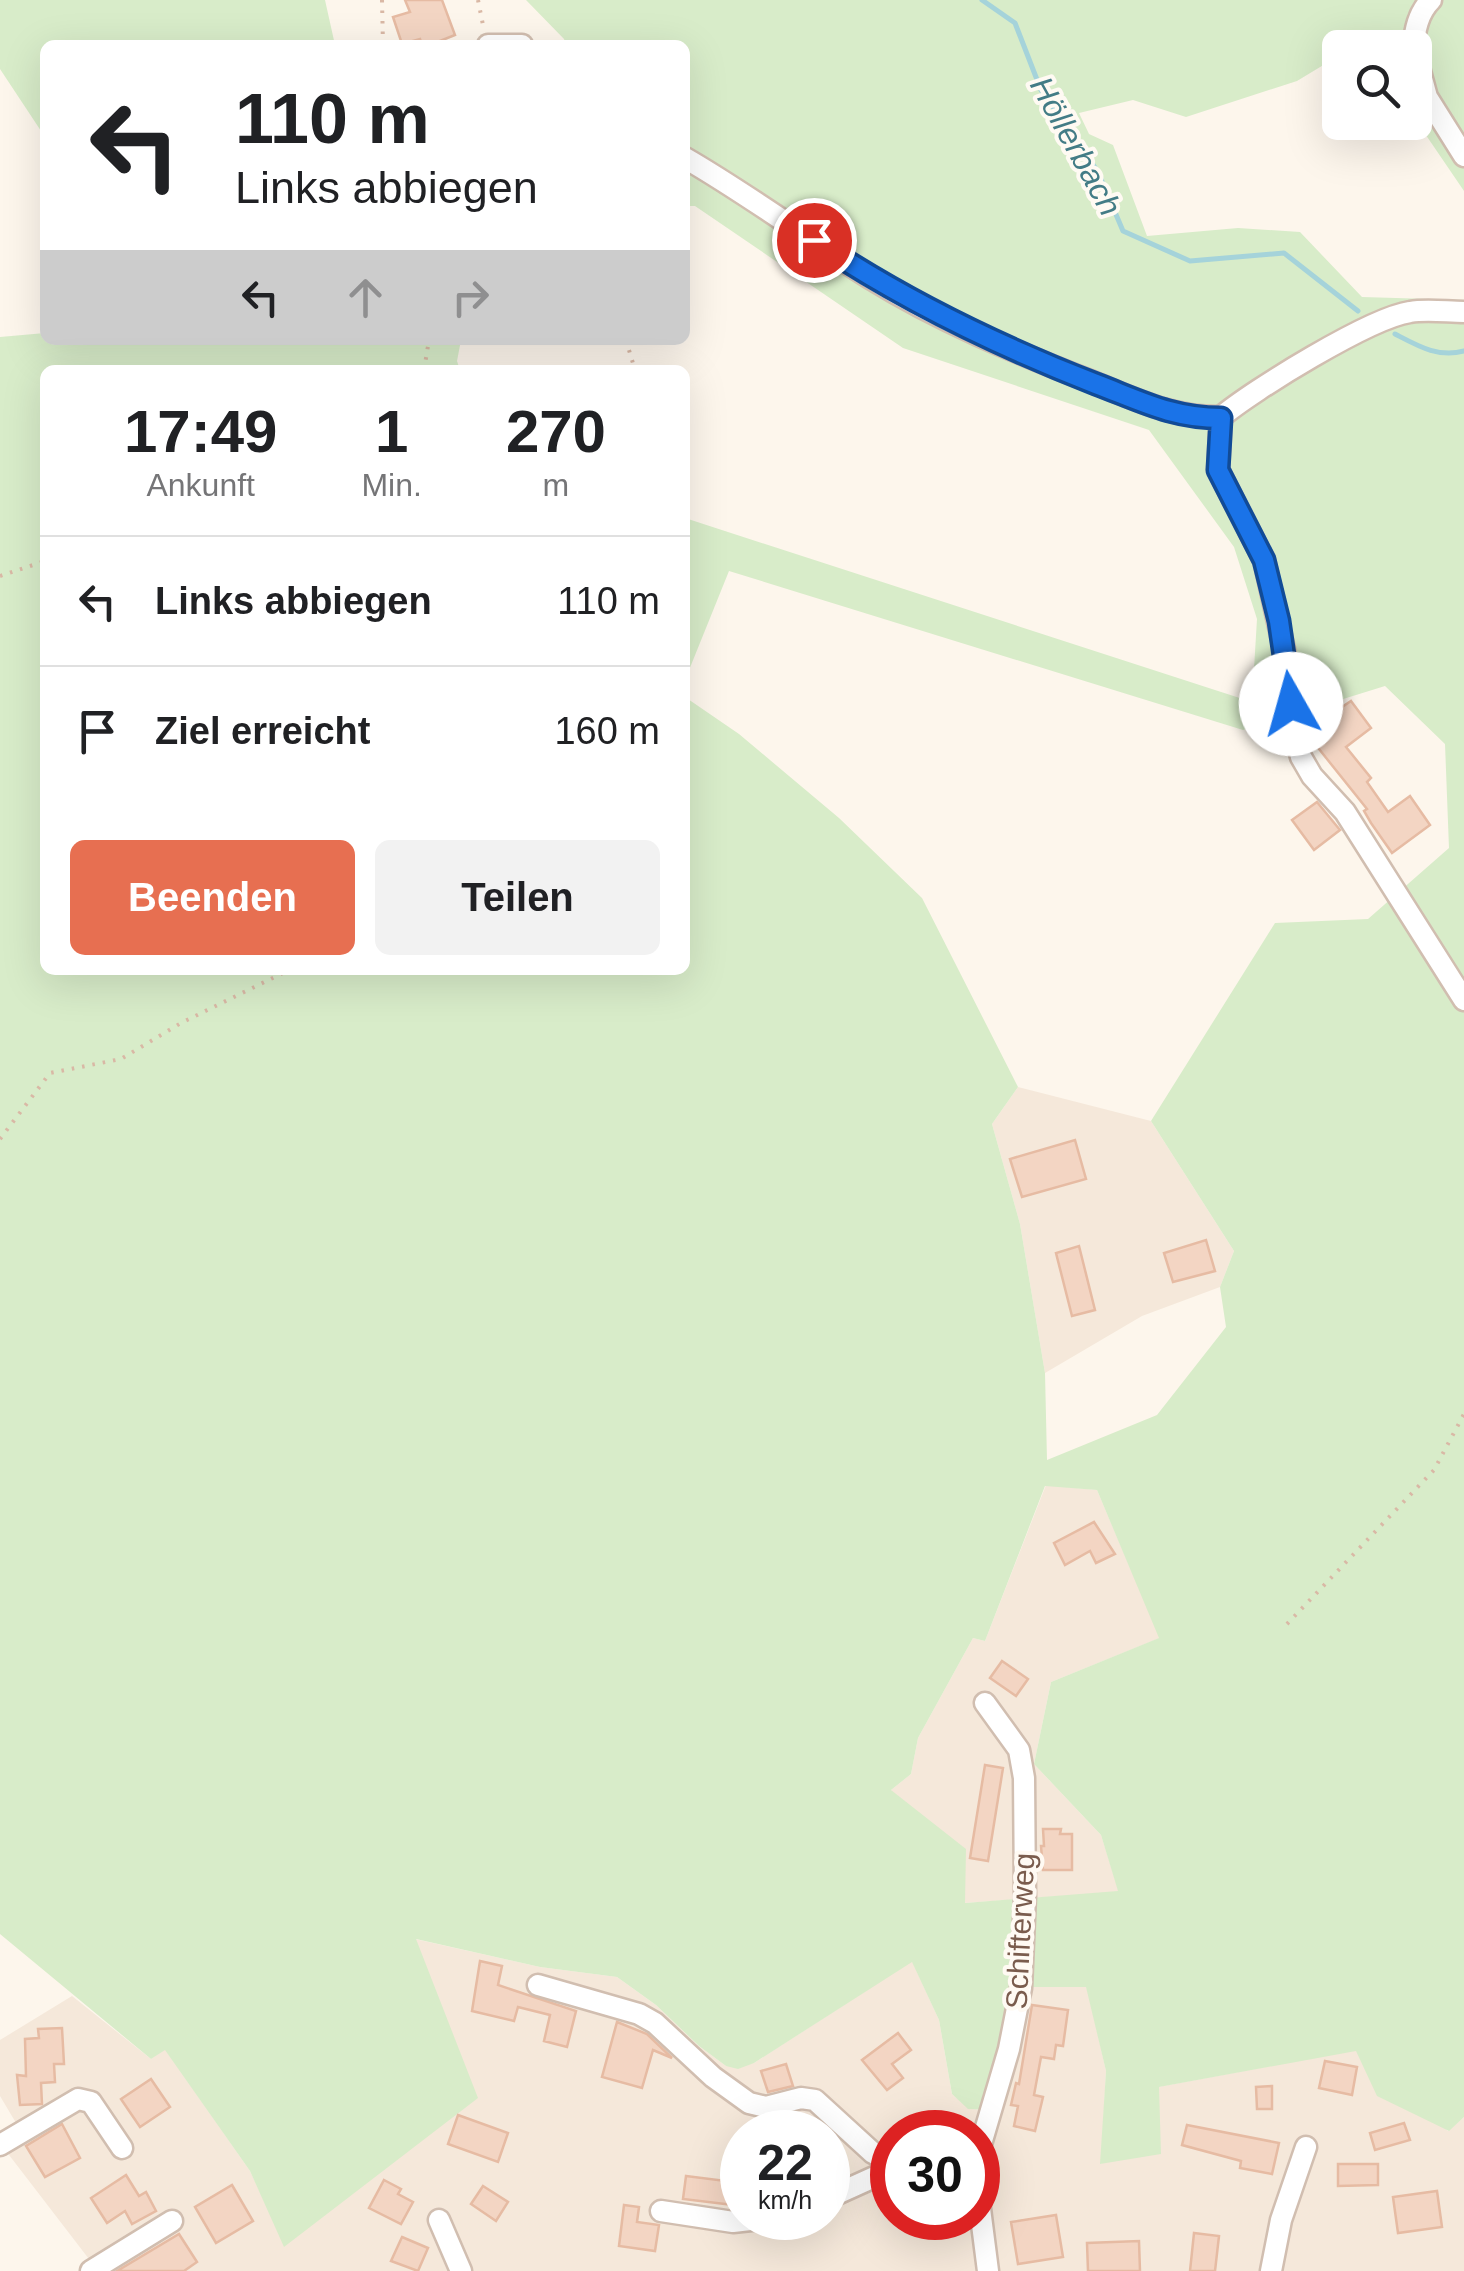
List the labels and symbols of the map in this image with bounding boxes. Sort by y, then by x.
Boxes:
water label: Höllerbach [1023,70,1129,222]
pin [772,198,857,283]
position arrow [1239,652,1343,756]
street label: Schifterweg [999,1852,1041,2010]
speed limit sign: 30 [870,2110,1000,2240]

